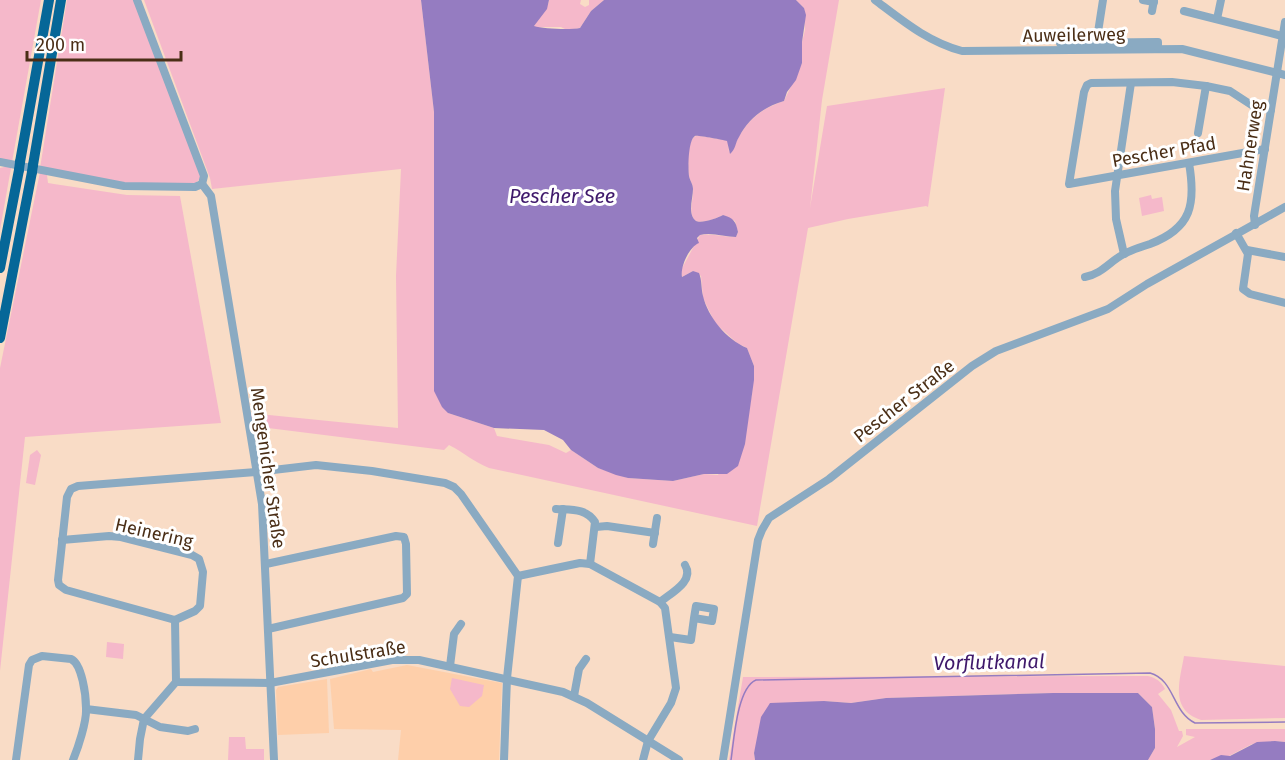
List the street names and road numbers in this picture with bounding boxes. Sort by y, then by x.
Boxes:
street label: Auweilerweg [1023,23,1126,47]
street label: Hahnerweg [1232,98,1268,193]
street label: Pescher Pfad [1110,132,1218,172]
street label: Pescher Straße [849,355,959,447]
street label: Mengenicher Straße [246,386,290,550]
street label: Heinering [113,513,196,553]
street label: Schulstraße [309,636,407,672]

